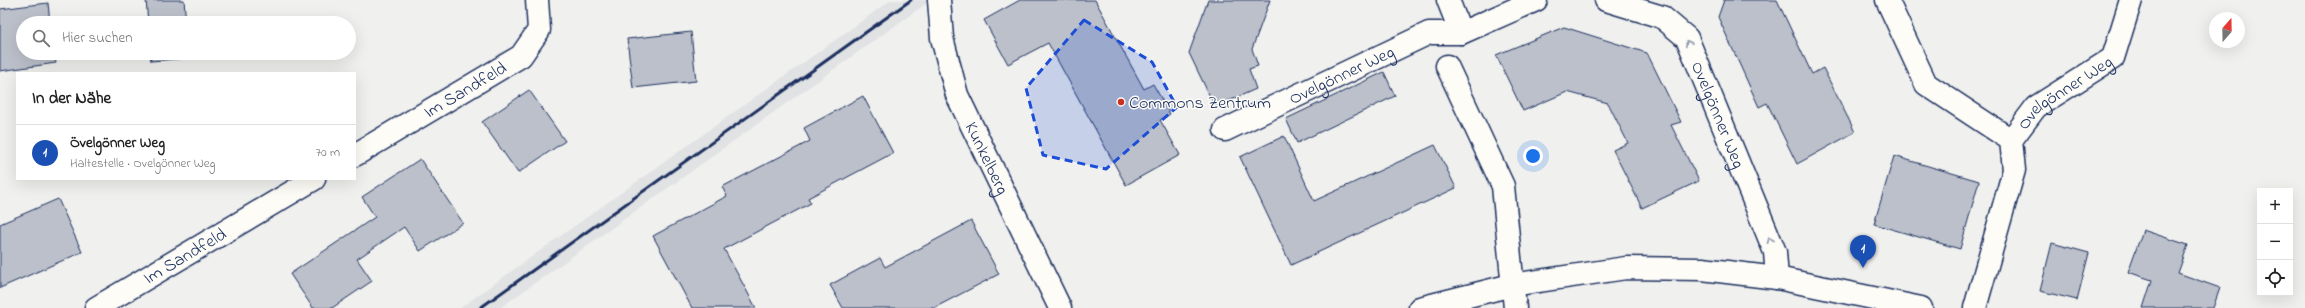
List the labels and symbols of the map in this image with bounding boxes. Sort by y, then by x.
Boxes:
north arrow [2209,12,2245,48]
street label: Ovelgönner Weg [1285,40,1400,113]
one-way arrow [1685,40,1693,47]
street label: Ovelgönner Weg [2012,50,2119,136]
street label: Im Sandfeld [420,56,512,126]
street label: Ovelgönner Weg [1683,58,1750,173]
place label: Commons Zentrum [1129,91,1271,117]
marker: Commons Zentrum [1116,97,1126,107]
street label: Kunkelberg [957,118,1014,200]
your location [1523,146,1543,166]
street label: Im Sandfeld [139,223,232,292]
pin: 1 [1850,235,1876,268]
one-way arrow [1767,237,1775,244]

